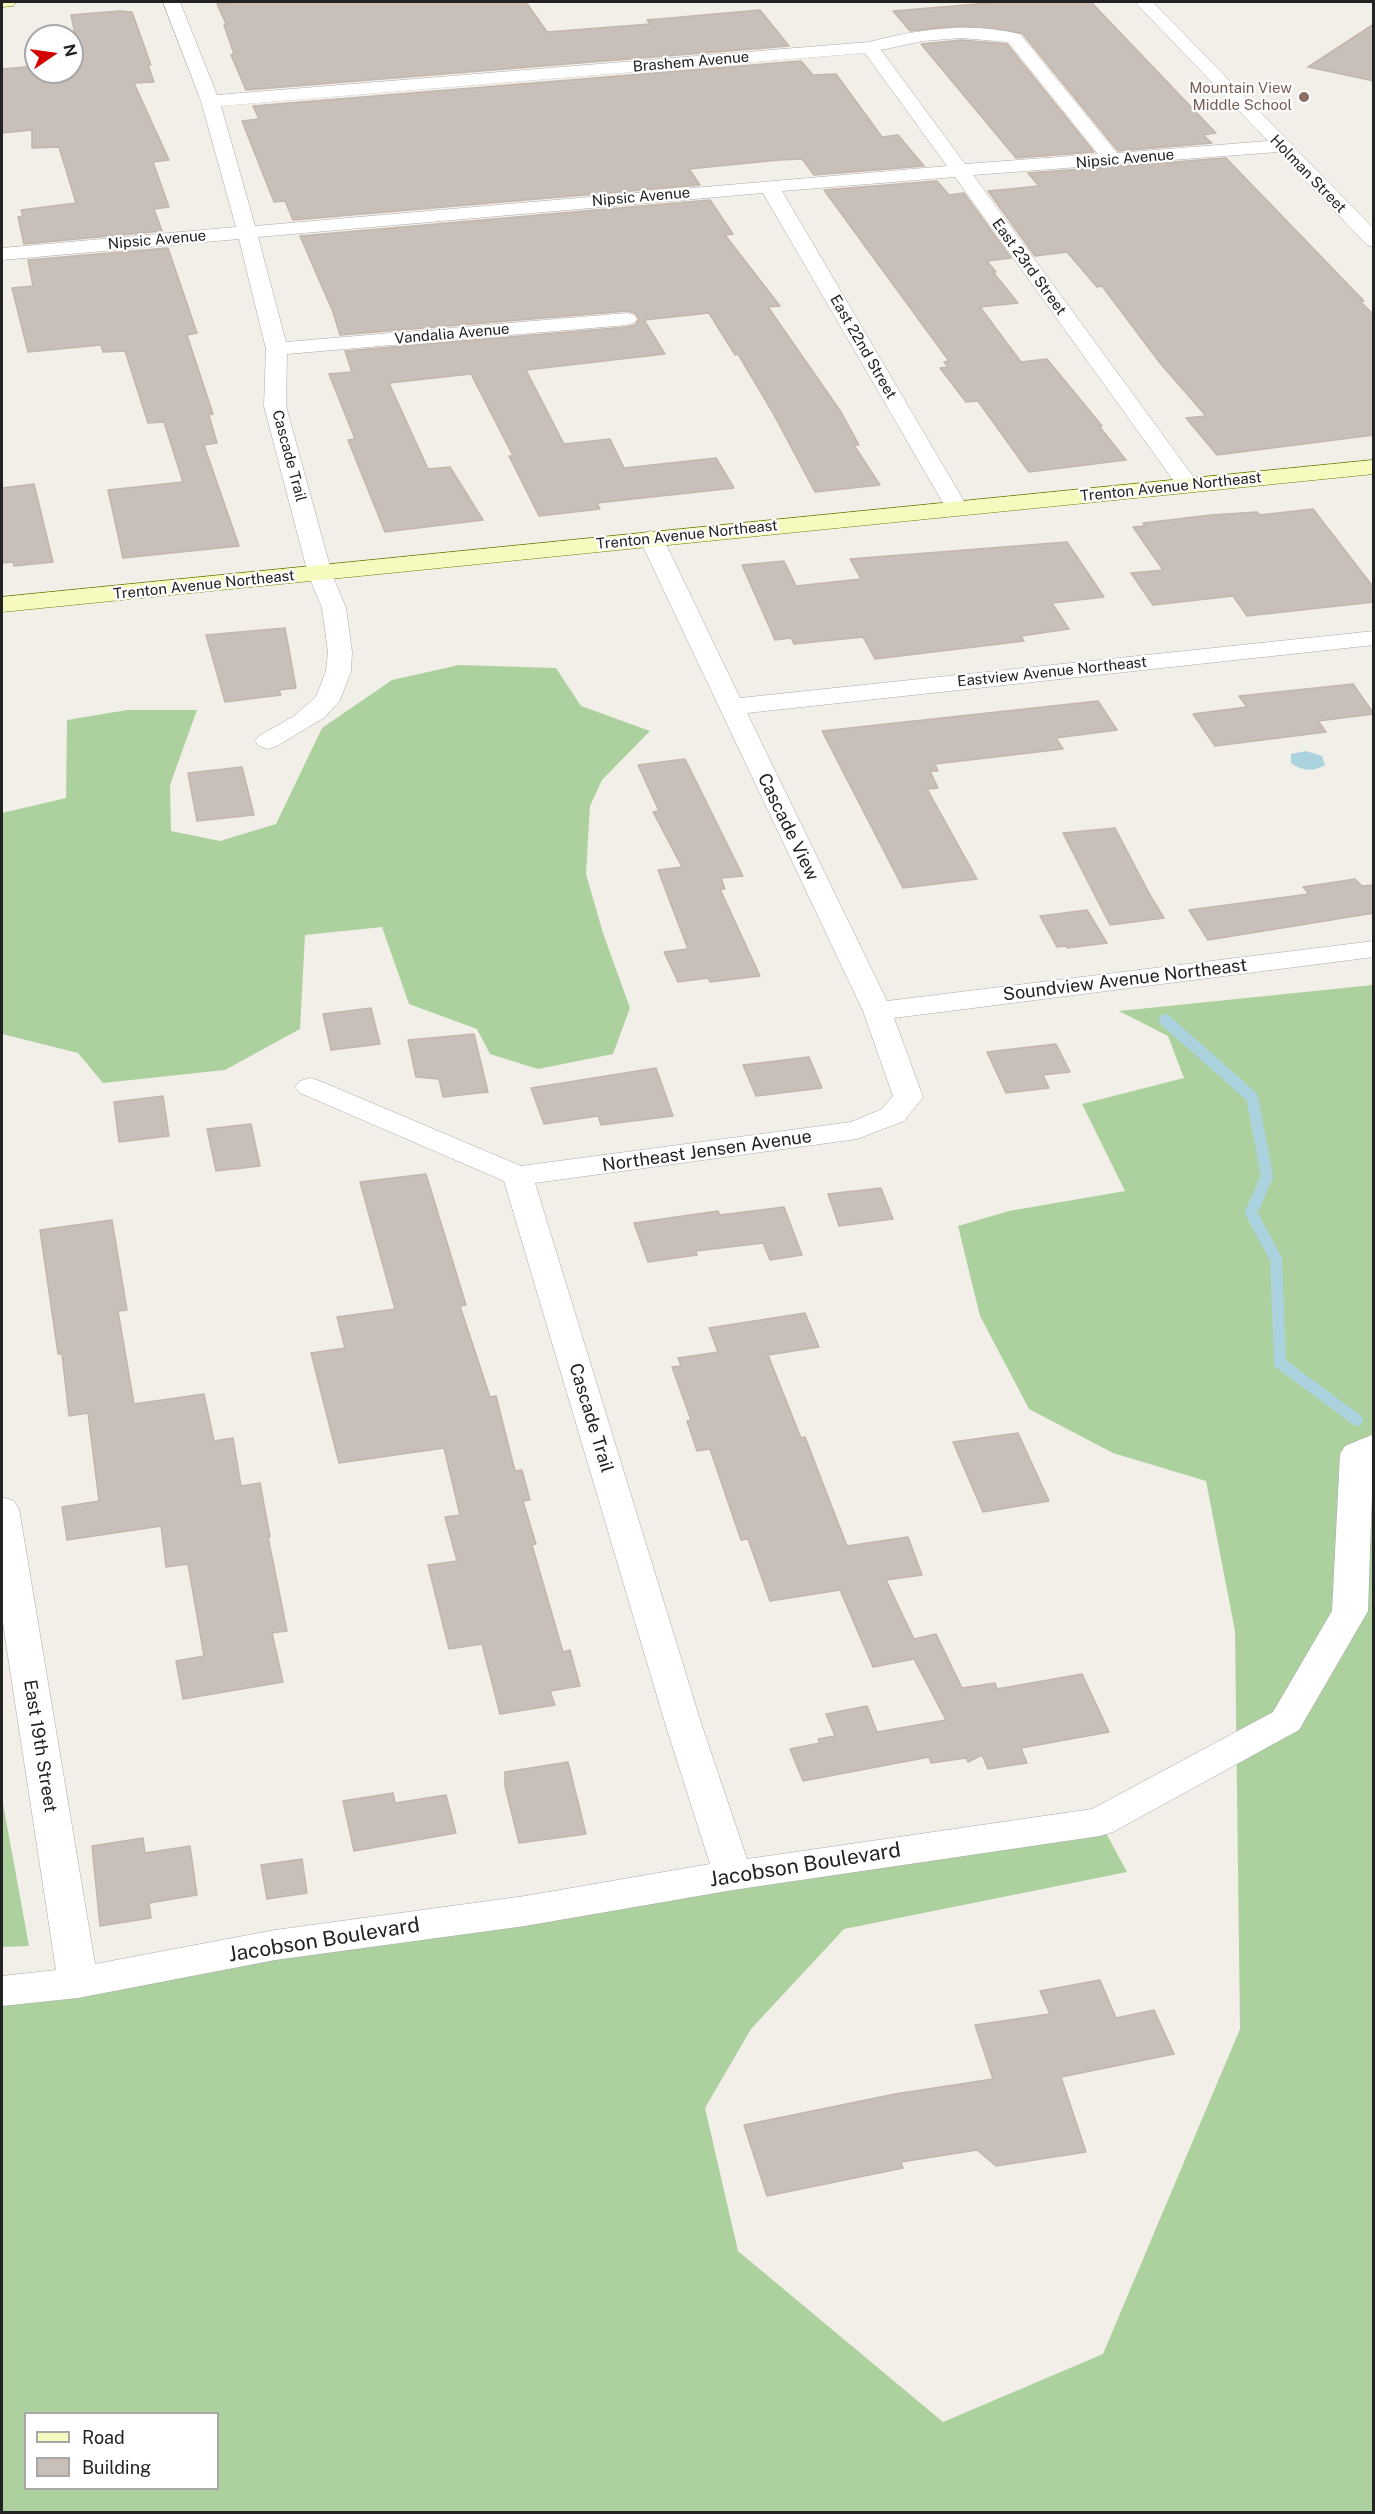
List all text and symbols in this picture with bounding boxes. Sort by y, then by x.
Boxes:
north arrow [24,24,84,84]
text: N [59,42,81,59]
street label: Brashem Avenue [632,48,750,76]
place label: Mountain View Middle School [1189,79,1292,114]
marker: Mountain View Middle School [1297,90,1311,104]
street label: Holman Street [1266,131,1350,217]
street label: Nipsic Avenue [1075,146,1175,172]
street label: Nipsic Avenue [591,184,691,210]
street label: East 23rd Street [988,215,1070,319]
street label: Nipsic Avenue [107,227,207,253]
street label: East 22nd Street [826,292,900,402]
street label: Vandalia Avenue [394,320,510,348]
street label: Cascade Trail [268,408,310,504]
street label: Trenton Avenue Northeast [1079,469,1263,505]
street label: Trenton Avenue Northeast [595,517,779,553]
street label: Trenton Avenue Northeast [112,567,296,603]
street label: Eastview Avenue Northeast [956,653,1148,691]
street label: Cascade View [753,770,823,884]
street label: Soundview Avenue Northeast [1002,954,1248,1006]
street label: Northeast Jensen Avenue [601,1126,813,1176]
street label: Cascade Trail [564,1361,618,1475]
street label: East 19th Street [19,1678,61,1814]
street label: Jacobson Boulevard [707,1837,903,1893]
street label: Jacobson Boulevard [226,1912,422,1968]
legend [24,2412,219,2490]
text: Road [82,2427,125,2448]
text: Building [82,2457,151,2478]

